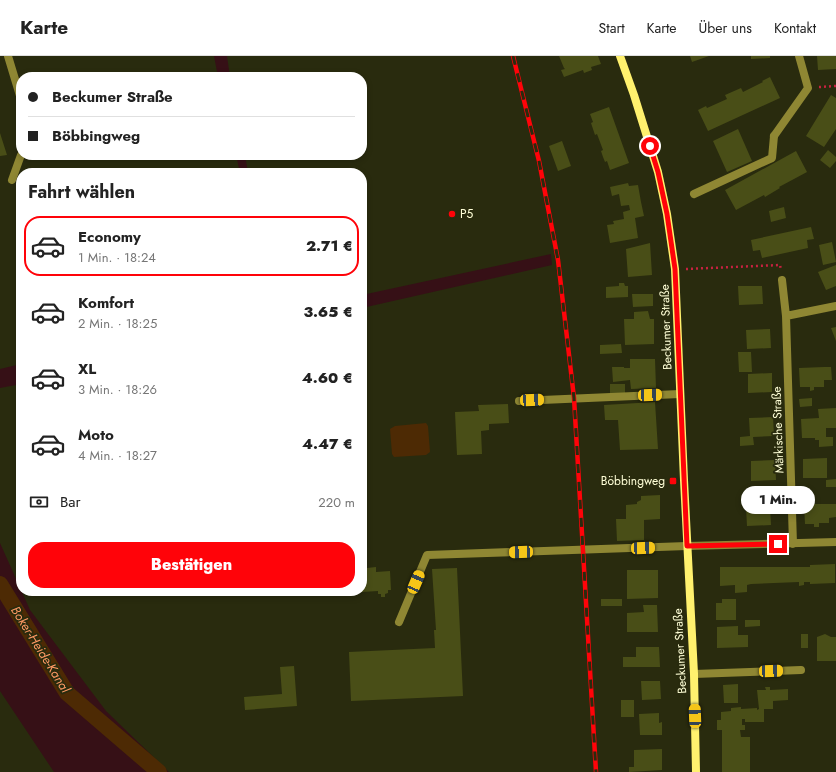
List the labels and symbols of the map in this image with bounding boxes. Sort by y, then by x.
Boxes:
route start [641,137,659,155]
place label: P5 [460,205,474,223]
marker: P5 [447,209,457,219]
street label: Beckumer Straße [656,284,676,370]
street label: Märkische Straße [767,386,789,474]
car [638,389,662,401]
car [520,393,544,407]
place label: Böbbingweg [601,472,665,490]
marker: Böbbingweg [668,476,678,486]
callout: 1 Min. [741,486,815,514]
route end [769,535,787,553]
car [631,542,655,554]
car [509,546,533,558]
car [406,569,426,595]
water label: Boker-Heide-Kanal [6,602,75,697]
street label: Beckumer Straße [669,608,691,694]
car [759,665,783,677]
car [689,704,701,728]

